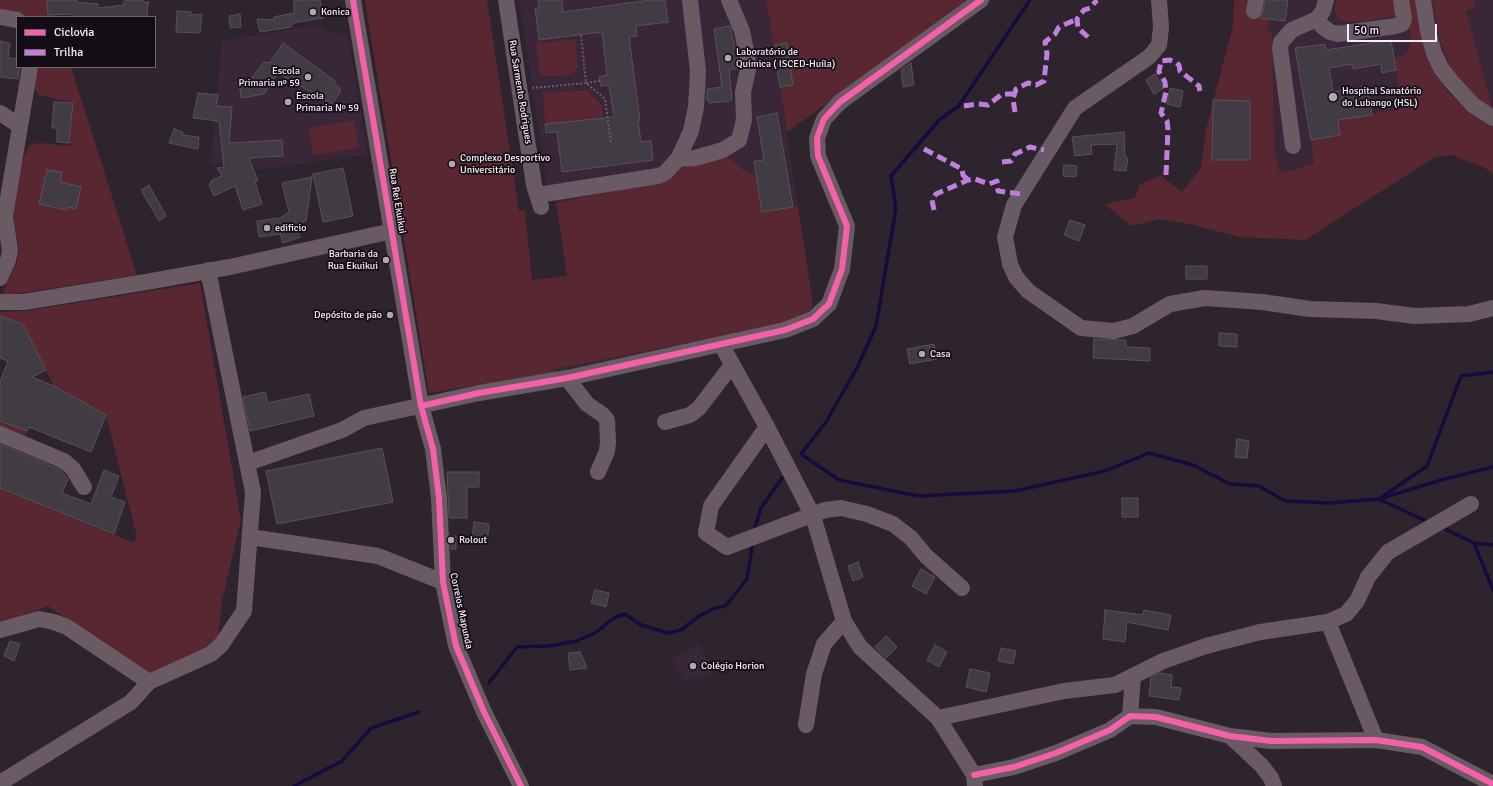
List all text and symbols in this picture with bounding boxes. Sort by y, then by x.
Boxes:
place label: Konica [321,6,350,18]
marker: Konica [308,7,318,17]
legend [16,16,156,68]
scale bar [1349,16,1439,42]
text: 50 m [1354,23,1379,38]
text: Ciclovia [54,25,94,40]
street label: Rua Sarmento Rodrigues [506,39,534,145]
text: Trilha [54,45,83,60]
place label: Laboratório de Química ( ISCED-Huíla) [736,46,835,70]
marker: Laboratório de Química ( ISCED-Huíla) [723,53,733,63]
place label: Escola Primaria nº 59 [238,65,300,88]
marker: Escola Primaria nº 59 [303,72,313,82]
place label: Hospital Sanatório do Lubango (HSL) [1342,85,1421,108]
place label: Escola Primaria Nº 59 [296,90,359,114]
marker: Hospital Sanatório do Lubango (HSL) [1327,91,1339,103]
marker: Escola Primaria Nº 59 [283,97,293,107]
place label: Complexo Desportivo Universitário [460,152,550,176]
marker: Complexo Desportivo Universitário [447,159,457,169]
street label: Rua Rei Ekuikui [386,167,408,235]
place label: edificio [275,222,306,234]
marker: edificio [262,223,272,233]
place label: Barbaria da Rua Ekuikui [328,248,378,272]
marker: Barbaria da Rua Ekuikui [381,255,391,265]
place label: Depósito de pão [314,309,382,321]
marker: Depósito de pão [385,310,395,320]
place label: Casa [930,348,950,360]
marker: Casa [917,349,927,359]
place label: Rolout [459,534,487,546]
marker: Rolout [446,535,456,545]
street label: Correios Mapunda [447,572,475,650]
place label: Colégio Horion [701,660,765,672]
marker: Colégio Horion [688,661,698,671]

